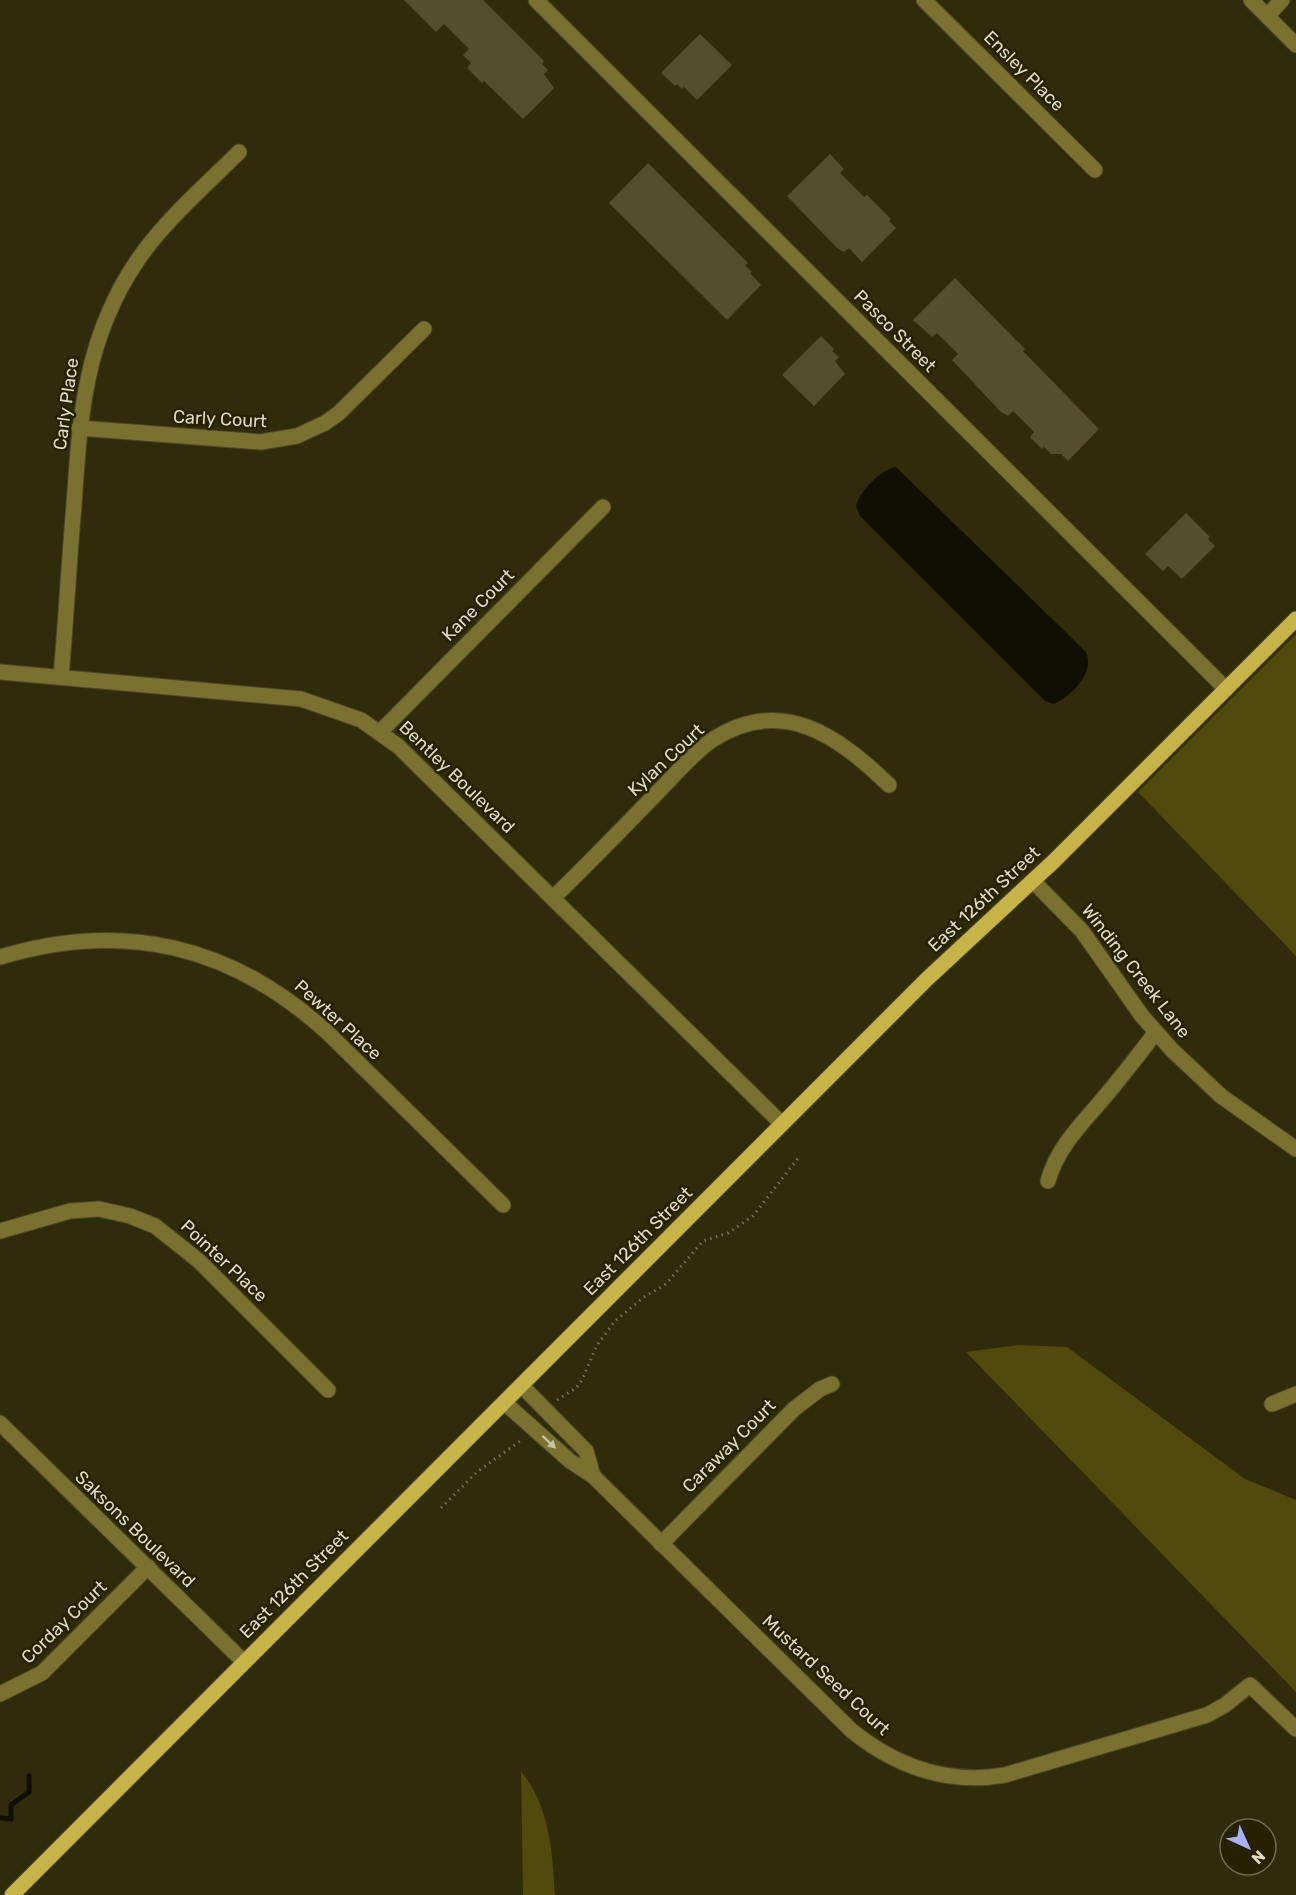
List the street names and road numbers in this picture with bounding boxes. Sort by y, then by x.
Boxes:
street label: Ensley Place [979,26,1069,116]
street label: Pasco Street [849,285,941,377]
street label: Carly Place [49,356,83,452]
street label: Carly Court [172,406,268,432]
street label: Kane Court [437,564,519,646]
street label: Bentley Boulevard [395,716,519,838]
street label: Kylan Court [623,719,709,801]
street label: East 126th Street [923,841,1045,957]
street label: Winding Creek Lane [1077,900,1195,1042]
street label: Pewter Place [290,975,386,1065]
street label: East 126th Street [579,1182,697,1300]
street label: Pointer Place [176,1215,272,1307]
street label: Caraway Court [678,1395,780,1497]
street label: Saksons Boulevard [70,1466,200,1592]
street label: East 126th Street [235,1525,353,1643]
street label: Corday Court [17,1576,111,1668]
street label: Mustard Seed Court [758,1610,894,1740]

